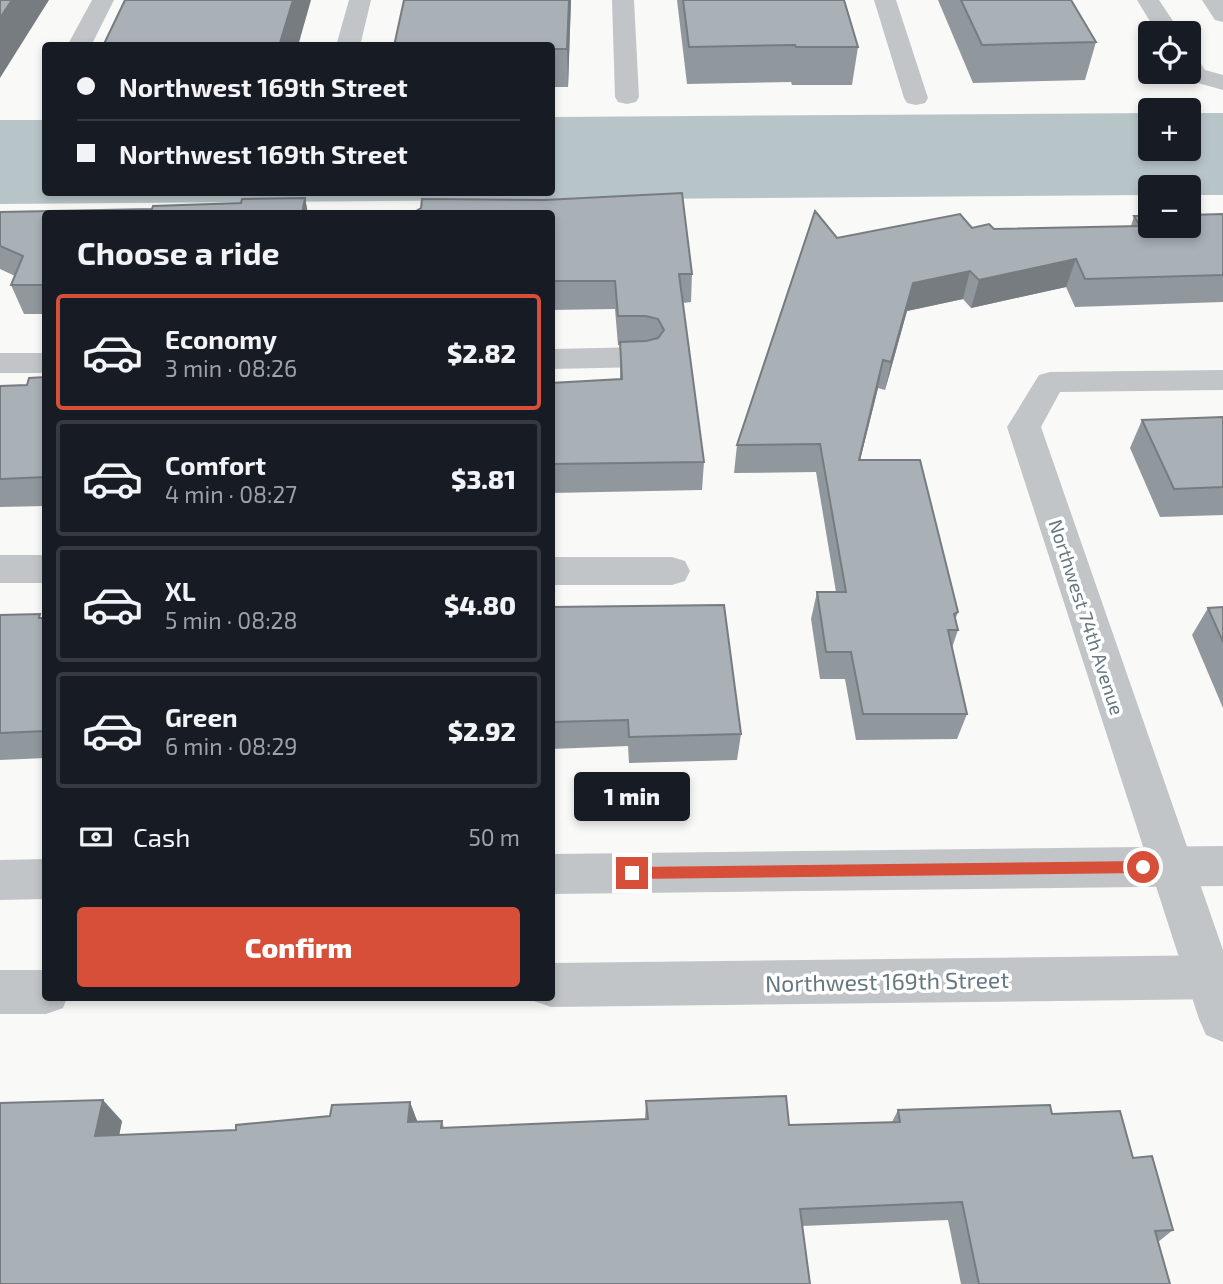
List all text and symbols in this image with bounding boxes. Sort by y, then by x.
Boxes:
map controls [1138,21,1201,238]
button: locate [1138,21,1201,84]
text: Northwest 169th Street [119,71,408,102]
button: + [1138,98,1201,161]
text: Northwest 169th Street [119,138,408,169]
button: − [1138,175,1201,238]
text: Choose a ride [77,233,280,271]
icon: car [81,321,144,384]
text: Economy [165,323,277,354]
text: $2.82 [447,337,516,368]
text: 3 min · 08:26 [165,354,297,382]
icon: car [81,447,144,510]
text: Comfort [165,449,266,480]
text: $3.81 [451,463,516,494]
text: 4 min · 08:27 [165,480,297,508]
street label: Northwest 74th Avenue [1045,516,1129,718]
icon: car [81,573,144,636]
text: XL [165,575,196,606]
text: $4.80 [444,589,516,620]
text: 5 min · 08:28 [165,606,298,634]
icon: car [81,699,144,762]
text: Green [165,701,238,732]
text: $2.92 [448,715,516,746]
text: 6 min · 08:29 [165,732,298,760]
callout: 1 min [574,772,690,820]
text: 1 min [604,782,660,810]
icon: cash [77,818,115,856]
text: Cash [133,821,190,852]
text: 50 m [469,823,520,851]
route start [1127,851,1159,883]
route end [616,857,648,889]
button: Confirm [77,907,520,987]
street label: Northwest 169th Street [765,965,1009,997]

